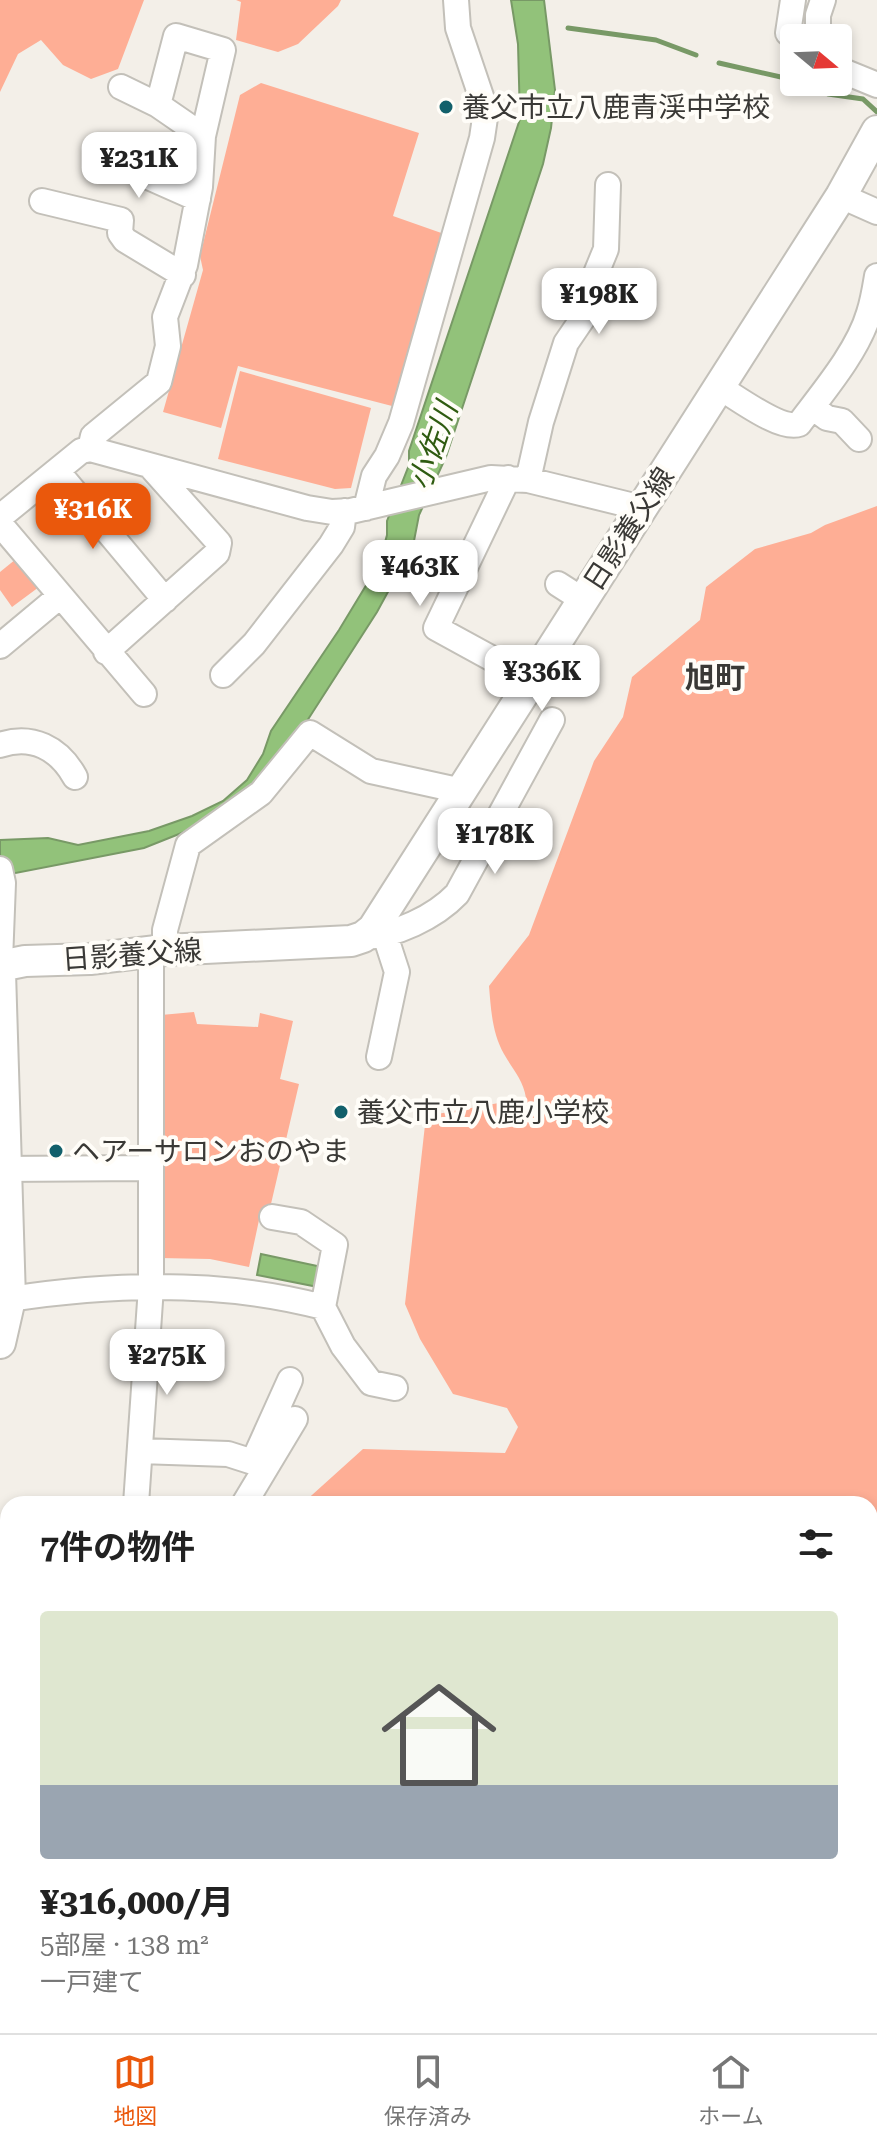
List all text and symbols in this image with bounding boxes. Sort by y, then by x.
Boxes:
north arrow [780,24,852,96]
map controls [780,24,852,96]
place label: 養父市立八鹿青渓中学校 [462,91,770,124]
marker: 養父市立八鹿青渓中学校 [437,98,455,116]
pin: ¥231K [83,132,195,200]
text: ¥231K [100,143,178,173]
pin: ¥198K [543,268,655,336]
text: ¥198K [560,279,638,309]
water label: 小佐川 [402,395,465,494]
street label: 日影養父線 [577,461,681,597]
pin: ¥316K [37,483,149,551]
text: ¥316K [54,494,132,524]
pin: ¥463K [364,540,476,608]
text: ¥463K [381,551,459,581]
pin: ¥336K [486,645,598,713]
text: ¥336K [503,656,581,686]
district label: 旭町 [685,660,745,695]
pin: ¥178K [439,808,551,876]
text: ¥178K [456,819,534,849]
street label: 日影養父線 [61,934,203,976]
place label: 養父市立八鹿小学校 [357,1096,609,1129]
marker: 養父市立八鹿小学校 [332,1103,350,1121]
place label: ヘアーサロンおのやま [72,1135,350,1168]
marker: ヘアーサロンおのやま [47,1142,65,1160]
pin: ¥275K [111,1329,223,1397]
text: ¥275K [128,1340,206,1370]
icon: filters [794,1522,838,1566]
text: 7件の物件 [40,1527,195,1567]
icon: home [367,1663,511,1807]
text: ¥316,000/月 [40,1882,234,1922]
text: 5部屋 · 138 m² [40,1930,209,1960]
text: 一戸建て [40,1967,144,1997]
tab: 地図 [113,2050,157,2130]
tab: 保存済み [384,2050,472,2130]
tab: ホーム [698,2050,764,2130]

